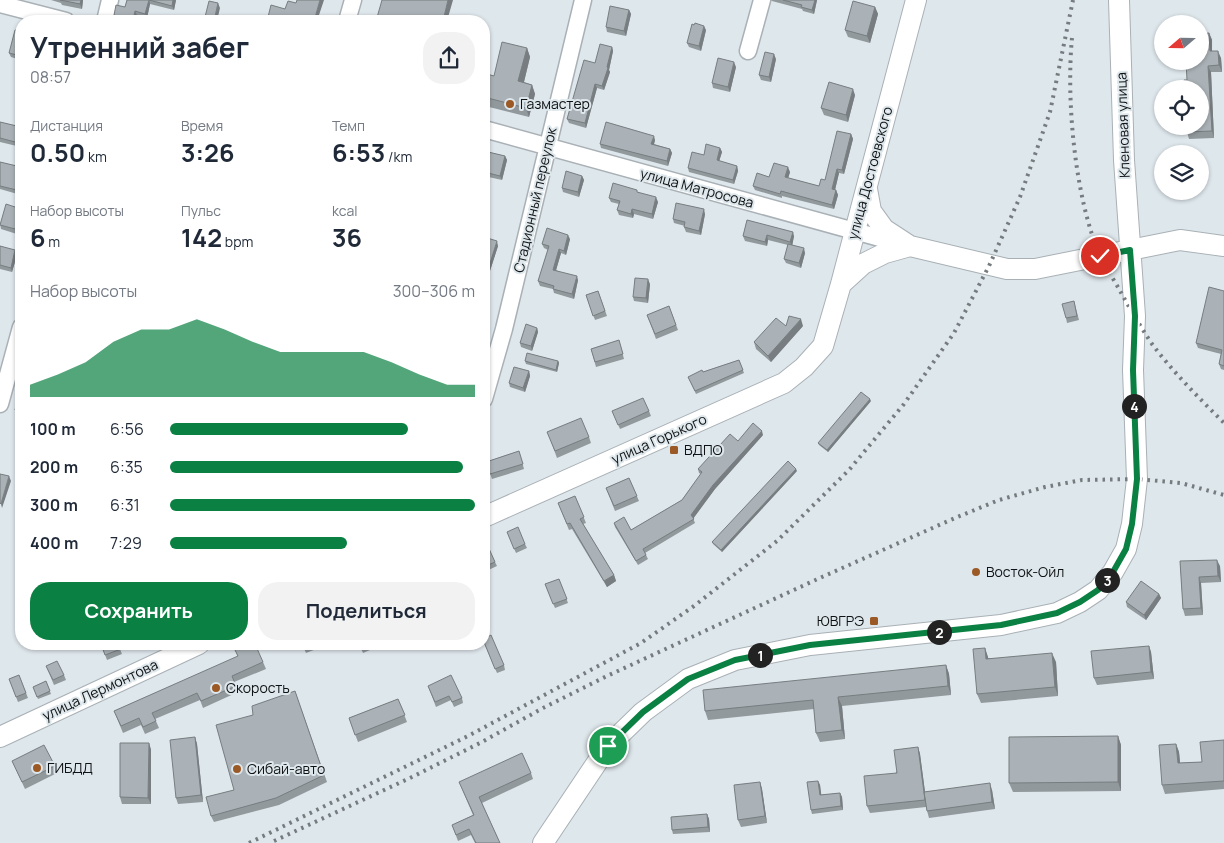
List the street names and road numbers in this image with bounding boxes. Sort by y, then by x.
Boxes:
street label: Кленовая улица [1111,72,1134,178]
street label: улица Достоевского [843,104,896,241]
street label: Стадионный переулок [509,124,561,275]
street label: улица Матросова [638,163,756,212]
street label: улица Горького [608,409,709,468]
street label: улица Лермонтова [39,654,161,725]

